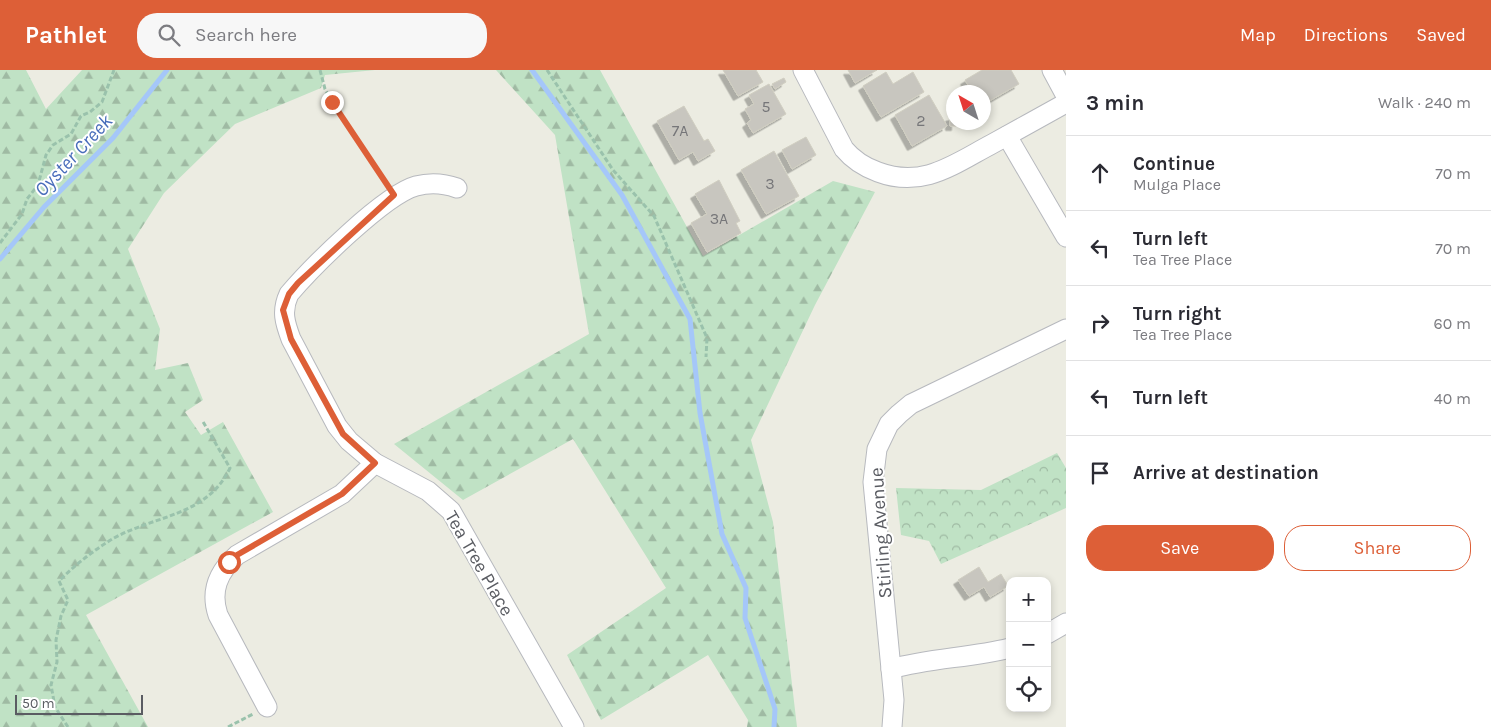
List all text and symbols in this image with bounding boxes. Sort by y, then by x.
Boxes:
search box [137,13,487,58]
text: Pathlet [25,21,107,49]
icon: search [155,21,183,49]
text: Search here [195,24,297,46]
text: Map [1240,24,1276,46]
text: Directions [1304,24,1388,46]
text: Saved [1416,24,1466,46]
north arrow [946,85,991,130]
route end [321,91,344,114]
text: 3 min [1086,91,1144,115]
text: Walk · 240 m [1378,93,1471,112]
house number: 5 [761,97,771,116]
water label: Oyster Creek [30,109,118,201]
house number: 2 [916,111,926,130]
house number: 7A [672,121,688,140]
text: Continue [1133,153,1215,175]
icon: ahead [1086,159,1114,187]
text: 70 m [1435,164,1471,183]
house number: 3 [765,174,775,193]
text: Mulga Place [1133,175,1221,194]
house number: 3A [710,209,728,228]
text: Turn left [1133,228,1208,250]
icon: left [1086,234,1114,262]
text: 70 m [1435,239,1471,258]
text: Tea Tree Place [1133,250,1232,269]
text: Turn right [1133,303,1222,325]
icon: right [1086,309,1114,337]
text: 60 m [1434,314,1471,333]
text: Tea Tree Place [1133,325,1232,344]
icon: left [1086,384,1114,412]
text: Turn left [1133,387,1208,409]
text: 40 m [1434,389,1471,408]
icon: arrive [1086,459,1114,487]
text: Arrive at destination [1133,462,1319,484]
street label: Stirling Avenue [865,467,897,599]
street label: Tea Tree Place [440,507,518,620]
button: Save [1086,525,1274,571]
button: Share [1284,525,1471,571]
route start [218,551,241,574]
map controls [1006,577,1051,712]
button: + [1006,577,1051,622]
button: − [1006,622,1051,667]
button: locate [1006,667,1051,712]
scale bar [15,692,142,715]
text: 50 m [22,695,55,712]

